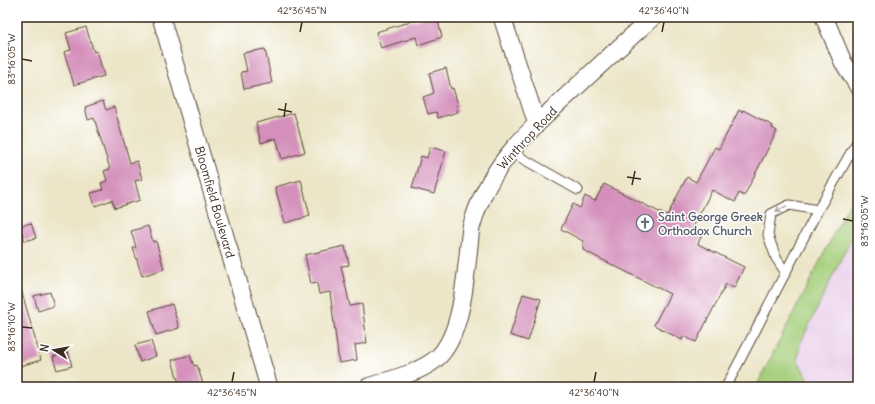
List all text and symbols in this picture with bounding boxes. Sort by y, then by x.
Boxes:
text: 42°36'45"N [277,4,327,17]
text: 42°36'40"N [639,4,689,17]
text: 83°16'05"W [5,33,18,85]
street label: Winthrop Road [494,103,560,173]
street label: Bloomfield Boulevard [192,144,238,260]
text: 83°16'05"W [858,195,871,247]
one-way arrow [775,206,787,213]
place label: Saint George Greek Orthodox Church [658,209,763,238]
church icon: Saint George Greek Orthodox Church [635,213,655,233]
text: 83°16'10"W [5,302,18,352]
north arrow [34,330,74,370]
text: N [37,343,52,353]
text: 42°36'45"N [207,386,257,399]
text: 42°36'40"N [569,386,619,399]

